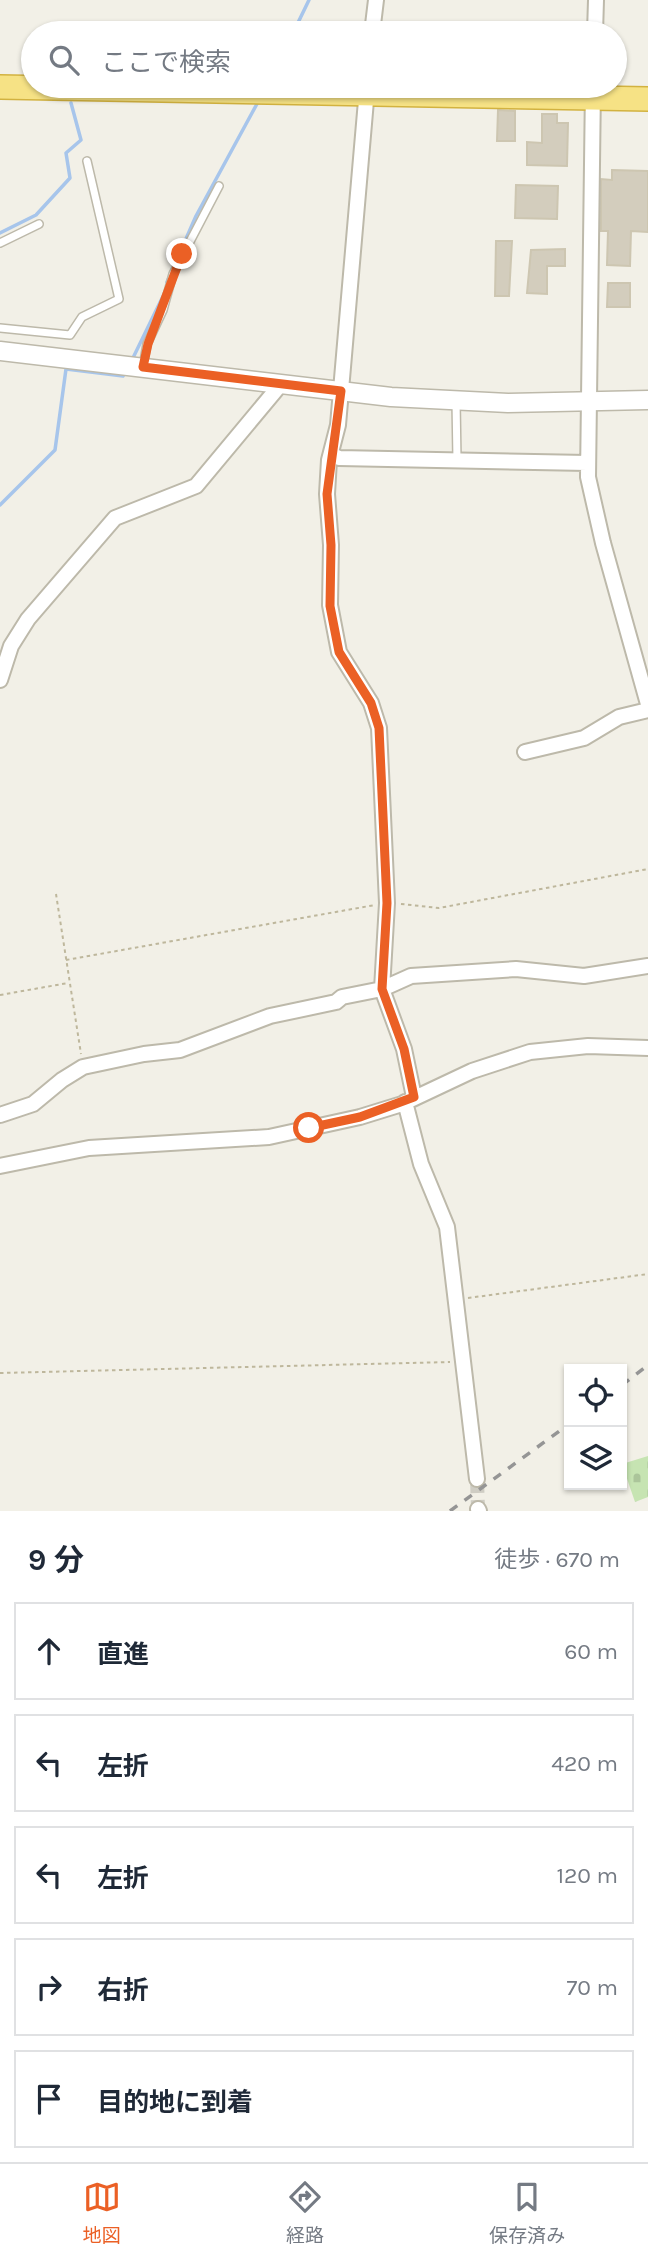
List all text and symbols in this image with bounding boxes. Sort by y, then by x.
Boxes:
search box [21,21,627,98]
icon: search [45,41,83,79]
text: ここで検索 [101,47,231,78]
route end [166,238,197,269]
route start [293,1112,324,1143]
map controls [564,1364,627,1490]
button: locate [564,1364,627,1427]
button: layers [564,1427,627,1490]
text: 9 分 [28,1542,84,1578]
text: 徒歩 · 670 m [494,1546,620,1573]
icon: ahead [30,1632,68,1670]
text: 60 m [564,1638,618,1665]
text: 直進 [97,1639,149,1670]
icon: left [30,1744,68,1782]
text: 420 m [551,1750,618,1777]
text: 左折 [97,1751,149,1782]
icon: left [30,1856,68,1894]
text: 120 m [556,1862,618,1889]
text: 左折 [97,1863,149,1894]
icon: right [30,1968,68,2006]
text: 70 m [567,1974,618,2001]
text: 右折 [97,1975,149,2006]
icon: arrive [30,2080,68,2118]
text: 目的地に到着 [97,2087,253,2118]
tab: 地図 [83,2178,121,2247]
tab: 経路 [286,2178,324,2247]
tab: 保存済み [489,2178,565,2247]

